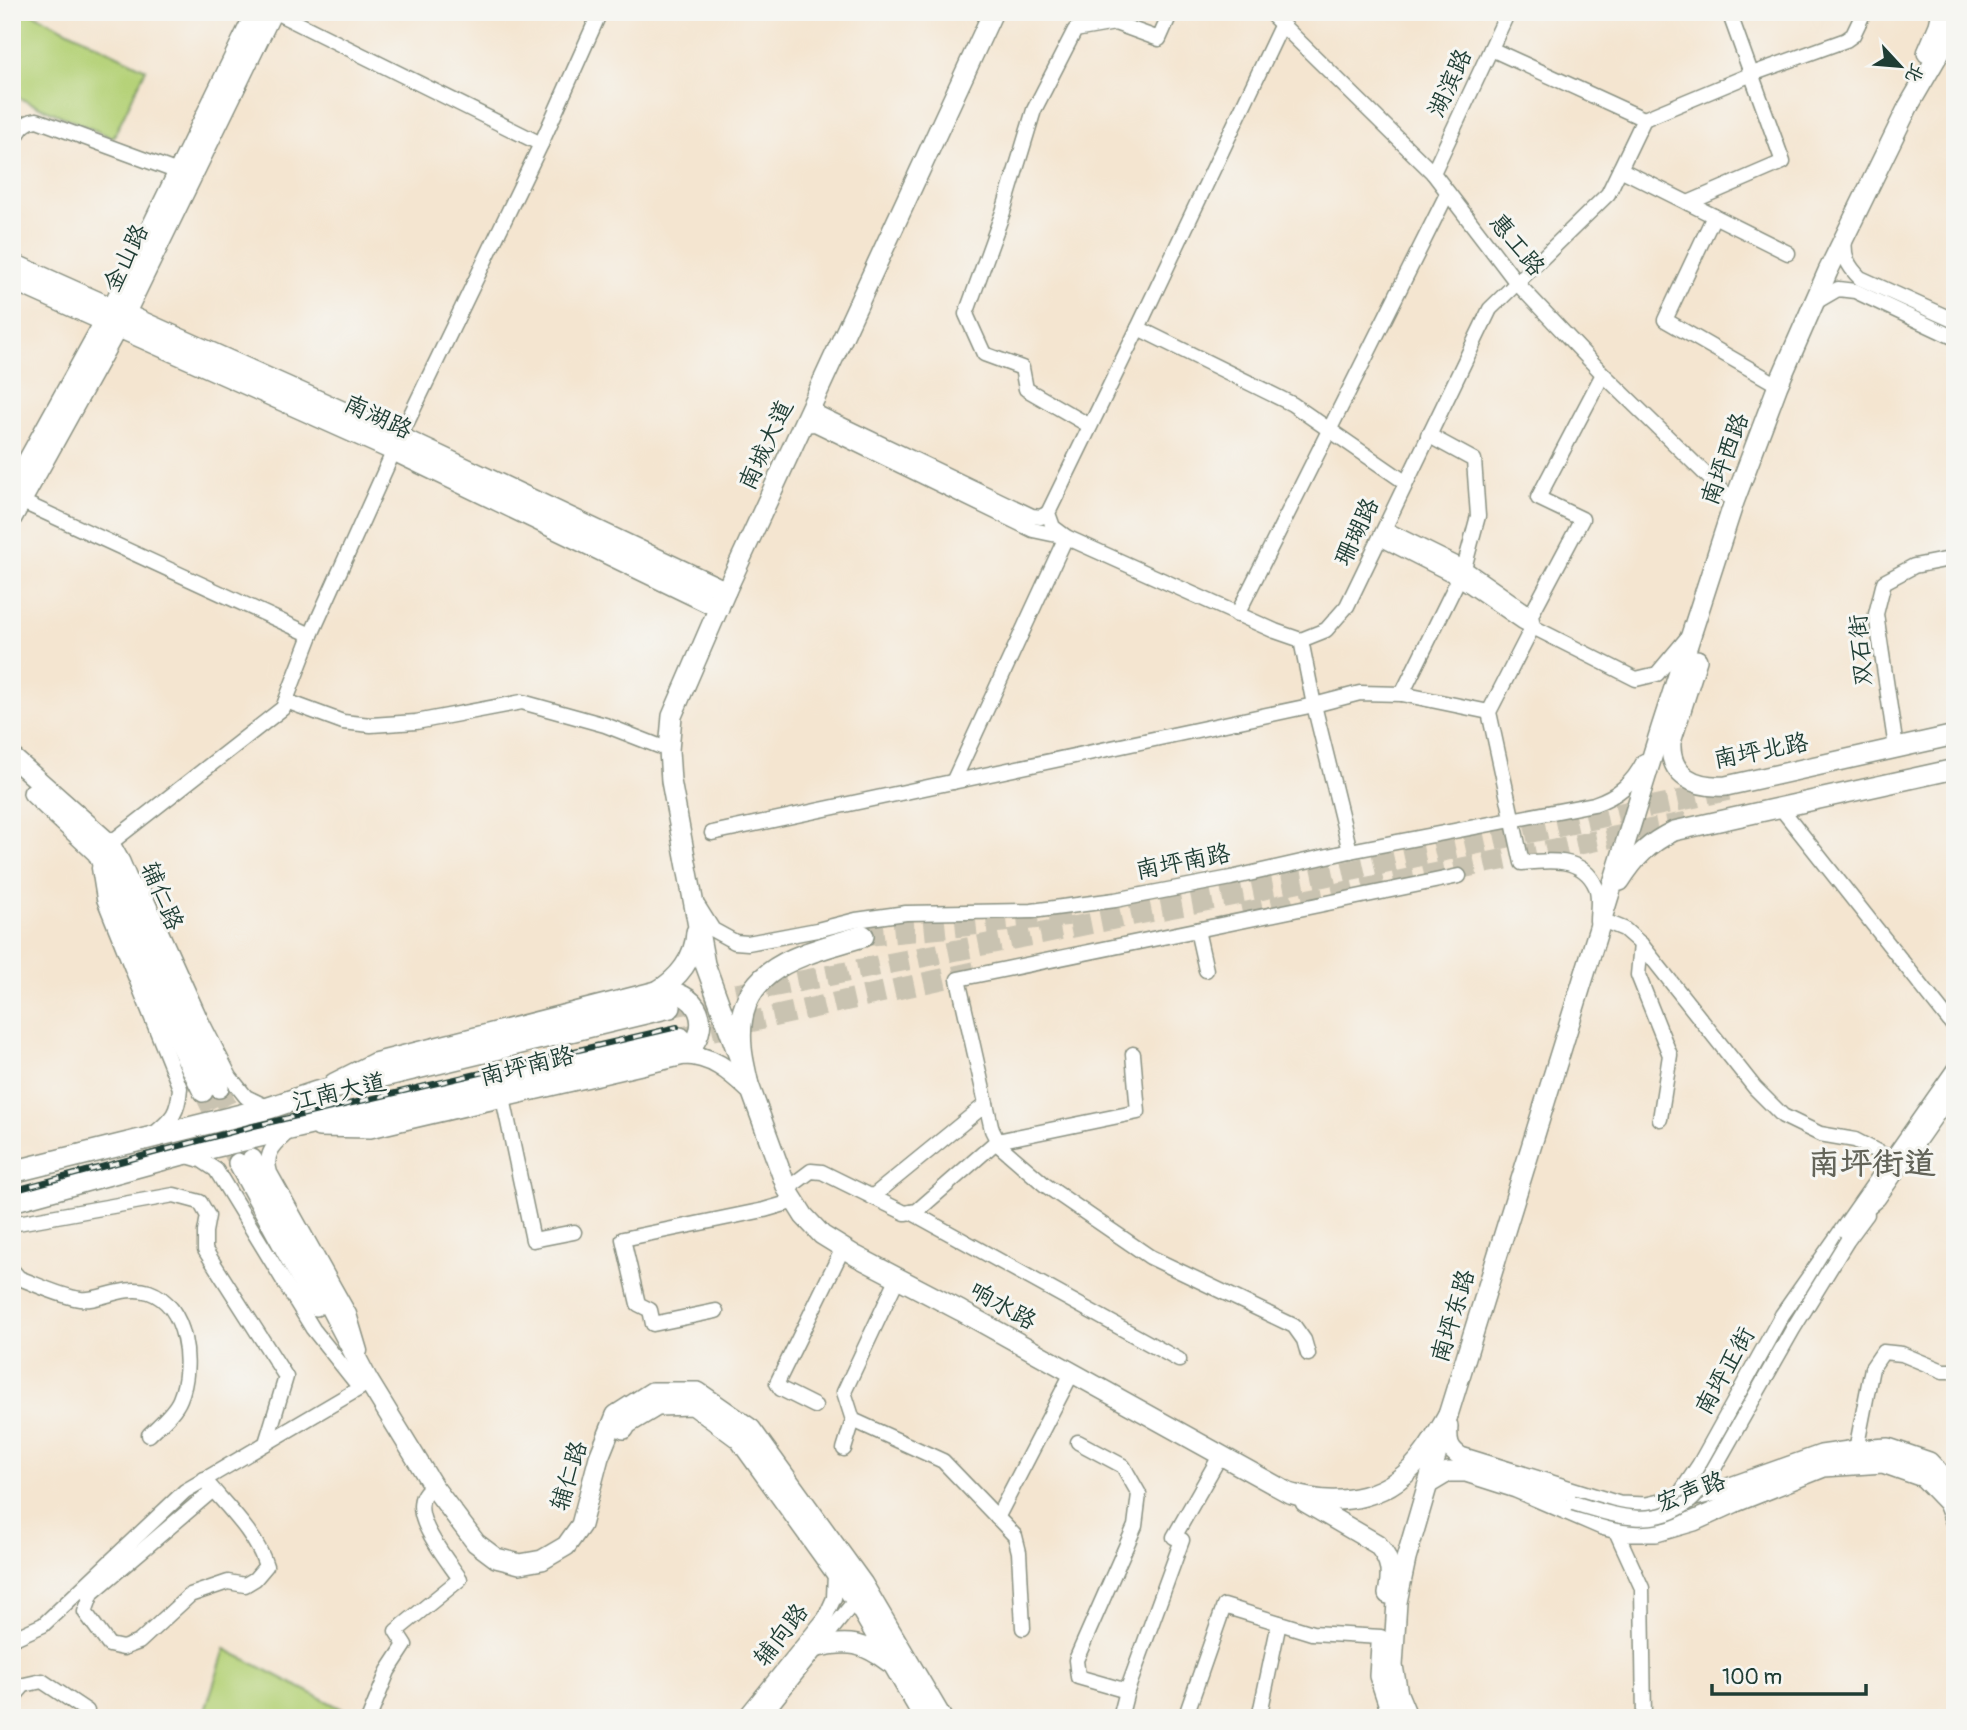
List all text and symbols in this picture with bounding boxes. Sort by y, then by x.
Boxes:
north arrow [1866,32,1936,102]
street label: 湖滨路 [1422,44,1478,122]
text: 北 [1899,59,1929,87]
street label: 惠工路 [1483,208,1551,282]
street label: 金山路 [97,219,155,297]
street label: 南湖路 [339,389,417,445]
street label: 南城大道 [733,395,799,495]
street label: 南坪西路 [1695,409,1755,509]
street label: 珊瑚路 [1329,493,1385,571]
street label: 双石街 [1843,613,1879,687]
street label: 南坪北路 [1711,728,1811,774]
street label: 南坪南路 [1133,839,1233,885]
street label: 辅仁路 [135,857,189,935]
street label: 南坪南路 [477,1040,577,1092]
street label: 江南大道 [289,1067,389,1117]
district label: 南坪街道 [1808,1144,1936,1184]
street label: 南坪东路 [1425,1266,1481,1366]
street label: 响水路 [964,1276,1042,1336]
street label: 南坪正街 [1689,1322,1761,1420]
street label: 辅仁路 [545,1437,593,1515]
street label: 宏声路 [1652,1466,1730,1518]
street label: 辅向路 [747,1598,815,1672]
scale bar [1712,1653,1866,1697]
text: 100 m [1722,1664,1782,1691]

